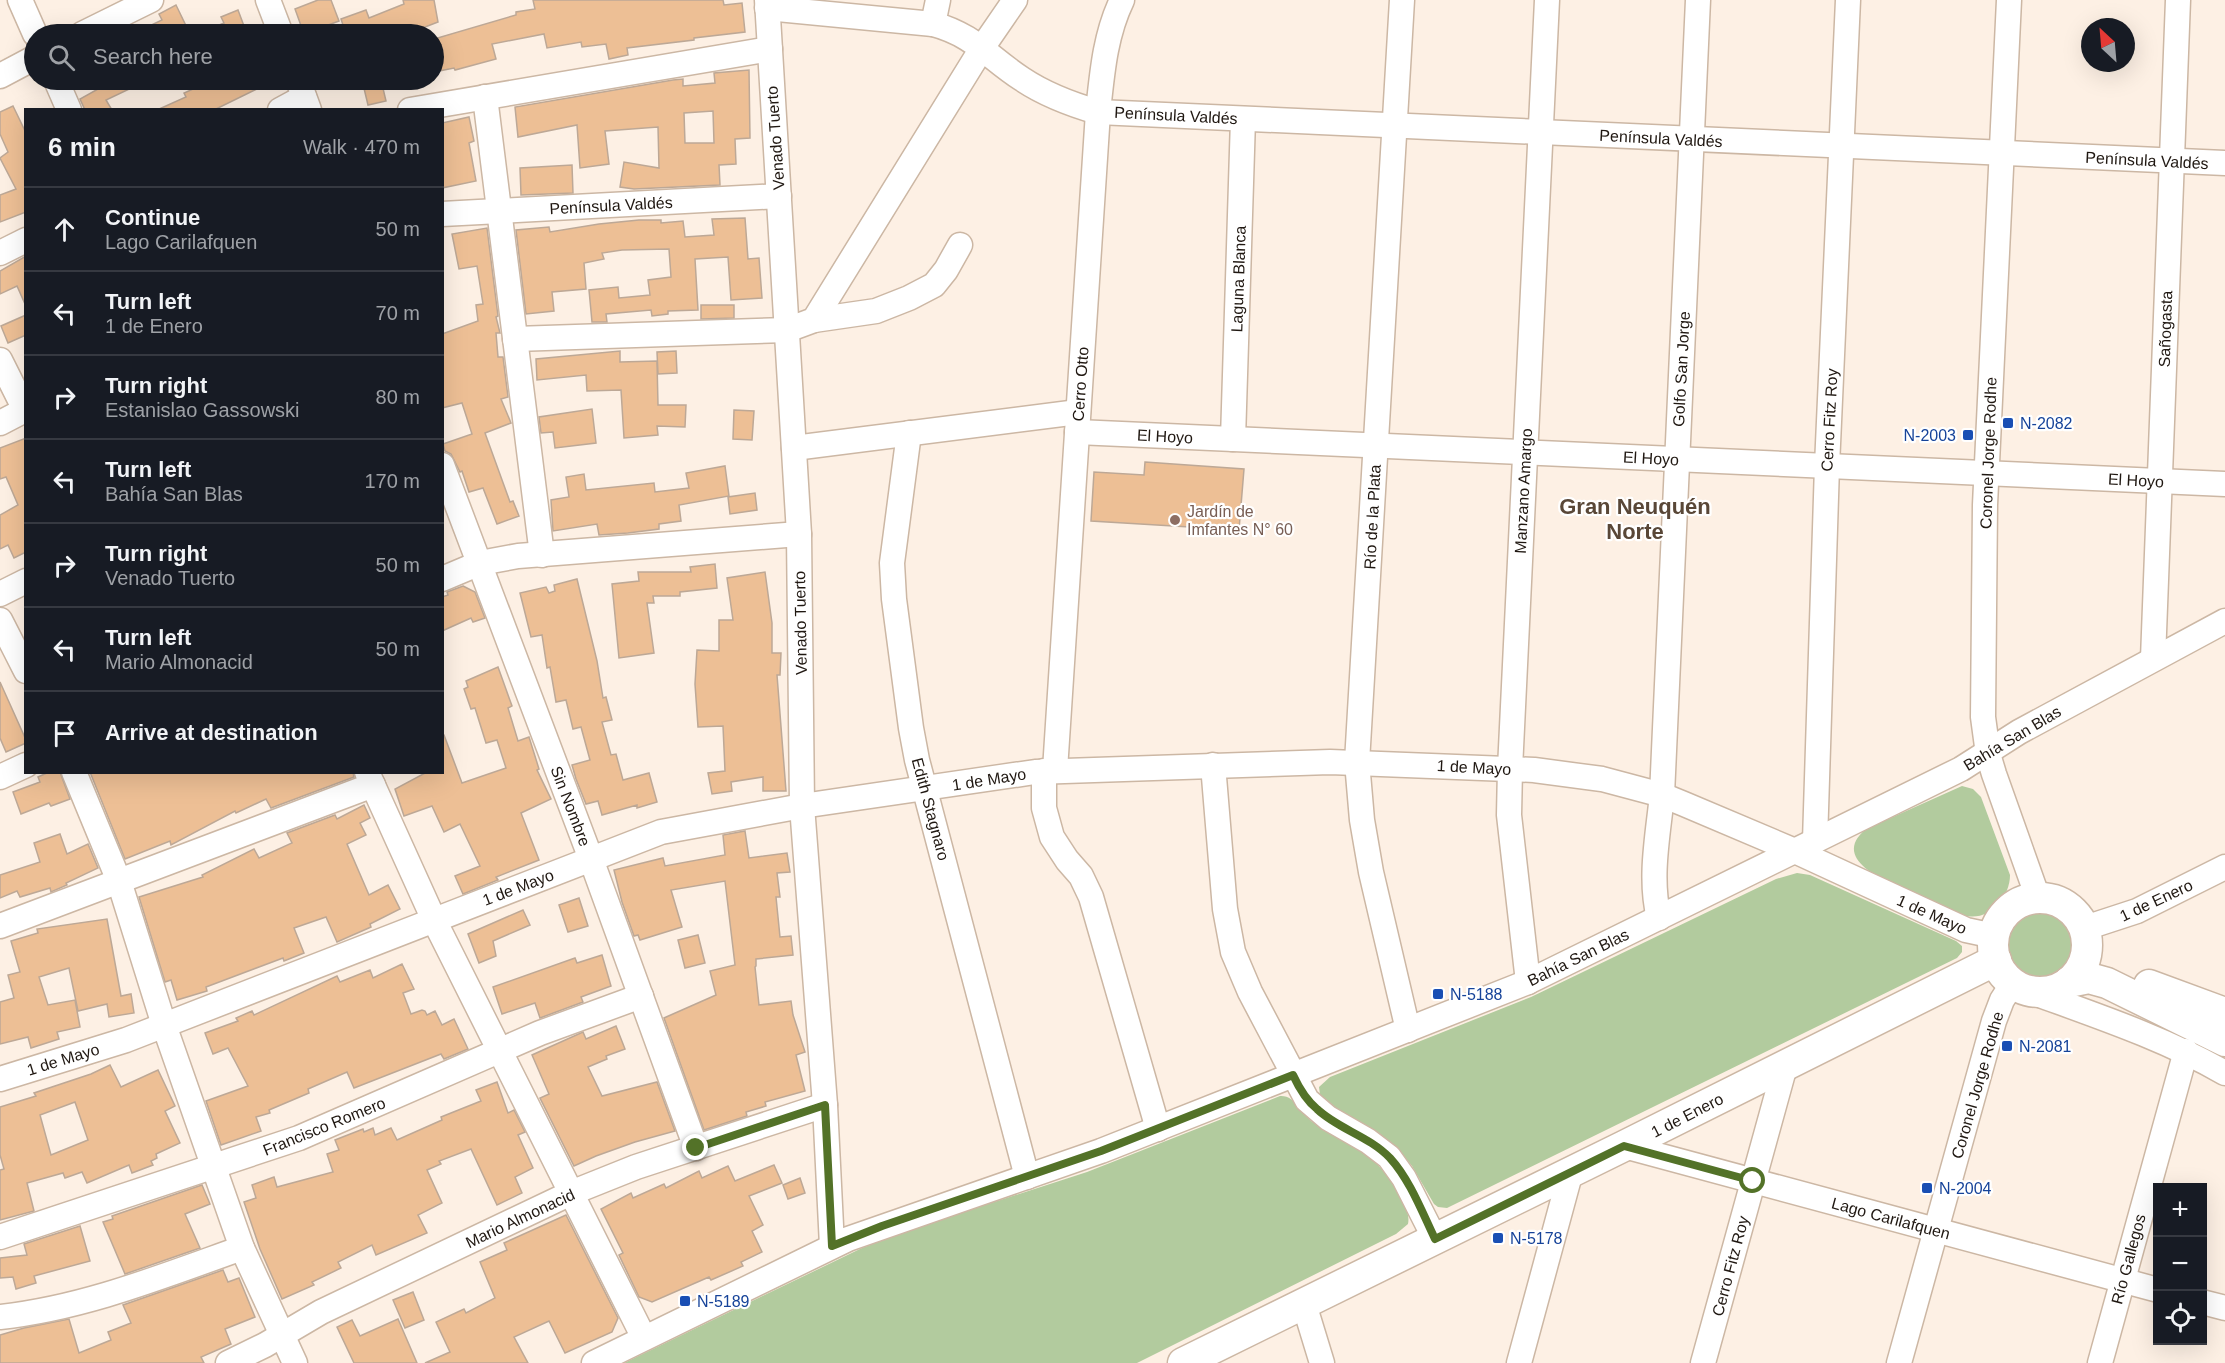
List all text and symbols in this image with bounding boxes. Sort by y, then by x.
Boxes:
north arrow [2081,18,2135,72]
search box [24,24,444,90]
icon: search [45,41,78,74]
text: Search here [93,44,213,69]
street label: Venado Tuerto [763,85,788,190]
street label: Península Valdés [1114,104,1238,127]
street label: Península Valdés [1599,127,1723,150]
text: 6 min [48,132,116,162]
text: Walk · 470 m [303,136,420,158]
street label: Península Valdés [2085,149,2209,172]
street label: Península Valdés [549,194,673,217]
text: Continue [105,205,200,230]
icon: ahead [48,213,81,246]
text: 50 m [376,218,420,240]
street label: Laguna Blanca [1228,225,1249,333]
text: Lago Carilafquen [105,231,257,253]
text: Turn left [105,289,191,314]
street label: Sañogasta [2156,290,2175,368]
icon: left [48,297,81,330]
text: 70 m [376,302,420,324]
street label: Golfo San Jorge [1670,311,1693,427]
text: 1 de Enero [105,315,203,337]
street label: Cerro Otto [1069,346,1092,422]
street label: Cerro Fitz Roy [1818,368,1841,472]
text: Turn right [105,373,207,398]
street label: Coronel Jorge Rodhe [1977,377,2000,529]
icon: right [48,381,81,414]
text: 80 m [376,386,420,408]
text: Estanislao Gassowski [105,399,300,421]
place label: N-2082 [2020,415,2073,432]
marker: N-2082 [2001,416,2015,430]
street label: El Hoyo [1137,427,1193,446]
place label: N-2003 [1904,427,1956,444]
street label: Manzano Amargo [1512,428,1535,554]
marker: N-2003 [1961,428,1975,442]
street label: El Hoyo [1623,449,1679,468]
text: Turn left [105,457,191,482]
street label: Río de la Plata [1361,464,1384,570]
icon: left [48,465,81,498]
text: 170 m [364,470,420,492]
street label: El Hoyo [2108,471,2164,490]
text: Bahía San Blas [105,483,243,505]
district label: Gran Neuquén Norte [1559,494,1711,544]
place label: Jardín de Imfantes N° 60 [1187,503,1293,538]
marker: Jardín de Imfantes N° 60 [1168,513,1182,527]
text: Turn right [105,541,207,566]
icon: right [48,549,81,582]
text: 50 m [376,554,420,576]
text: Venado Tuerto [105,567,235,589]
street label: Venado Tuerto [791,571,810,675]
text: Turn left [105,625,191,650]
icon: left [48,633,81,666]
text: 50 m [376,638,420,660]
text: Mario Almonacid [105,651,253,673]
street label: Bahía San Blas [1961,703,2064,774]
icon: arrive [48,717,81,750]
text: Arrive at destination [105,720,318,745]
street label: Edith Stagnaro [909,756,952,863]
street label: 1 de Mayo [1436,757,1512,778]
street label: Sin Nombre [547,764,594,849]
street label: 1 de Mayo [951,765,1027,794]
street label: 1 de Mayo [480,866,556,909]
street label: 1 de Enero [2117,876,2195,925]
street label: 1 de Mayo [1894,891,1969,937]
street label: Bahía San Blas [1525,926,1632,989]
place label: N-5188 [1450,986,1503,1003]
marker: N-5188 [1431,987,1445,1001]
street label: Coronel Jorge Rodhe [1948,1010,2007,1161]
place label: N-2081 [2019,1038,2072,1055]
marker: N-2081 [2000,1039,2014,1053]
street label: 1 de Mayo [25,1040,101,1079]
street label: 1 de Enero [1648,1090,1726,1141]
street label: Francisco Romero [260,1094,388,1159]
route end [682,1134,708,1160]
route start [1739,1167,1765,1193]
place label: N-2004 [1939,1180,1992,1197]
marker: N-2004 [1920,1181,1934,1195]
map controls [2153,1183,2207,1345]
button: + [2153,1183,2207,1237]
street label: Mario Almonacid [463,1186,577,1251]
street label: Lago Carilafquen [1830,1195,1952,1242]
street label: Río Gallegos [2108,1212,2149,1306]
street label: Cerro Fitz Roy [1709,1214,1752,1318]
place label: N-5178 [1510,1230,1563,1247]
marker: N-5178 [1491,1231,1505,1245]
button: − [2153,1237,2207,1291]
button: locate [2153,1291,2207,1345]
place label: N-5189 [697,1293,750,1310]
marker: N-5189 [678,1294,692,1308]

